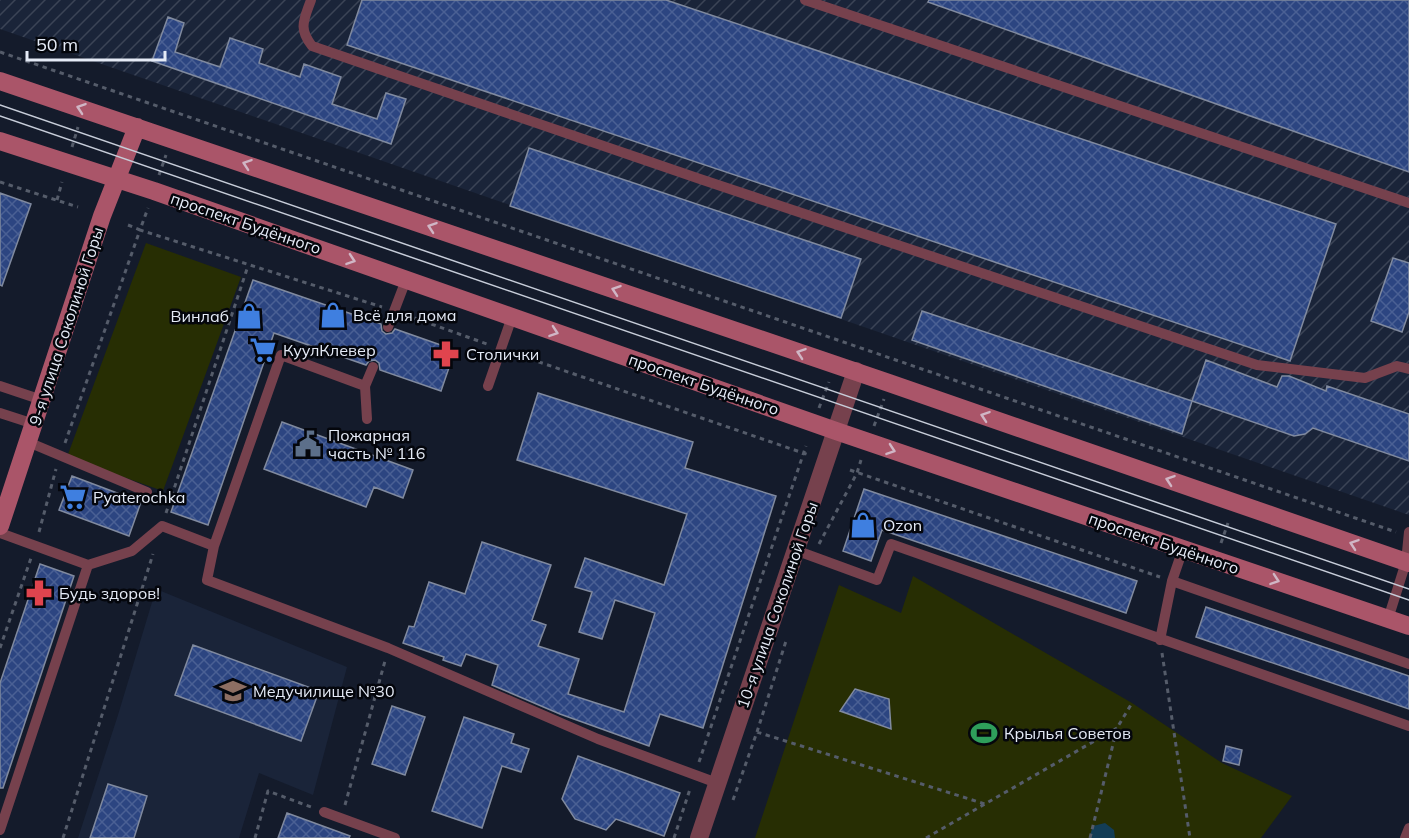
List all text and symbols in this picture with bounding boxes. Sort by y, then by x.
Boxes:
scale bar [27,24,165,62]
text: 50 m [36,33,78,56]
one-way arrow [76,103,87,115]
one-way arrow [242,159,253,172]
street label: проспект Будённого [168,188,324,258]
one-way arrow [427,222,438,235]
street label: 9-я улица Соколиной Горы [24,224,108,428]
one-way arrow [345,253,355,266]
one-way arrow [611,285,622,297]
shop icon: Всё для дома [318,300,348,330]
shop icon: Винлаб [234,301,264,331]
place label: Всё для дома [353,305,457,325]
place label: Винлаб [171,306,229,326]
one-way arrow [549,324,559,337]
supermarket icon: КуулКлевер [248,335,278,365]
pharmacy icon: Столички [431,339,461,369]
place label: КуулКлевер [283,340,376,360]
place label: Столички [466,344,539,364]
one-way arrow [796,347,807,360]
street label: проспект Будённого [626,349,782,419]
one-way arrow [980,411,991,423]
place label: Пожарная часть № 116 [328,425,425,463]
public building icon: Пожарная часть № 116 [293,429,323,459]
one-way arrow [885,442,896,455]
one-way arrow [1165,474,1175,487]
supermarket icon: Pyaterochka [58,482,88,512]
place label: Pyaterochka [93,487,185,507]
street label: 10-я улица Соколиной Горы [732,499,822,711]
street label: проспект Будённого [1086,508,1242,578]
shop icon: Ozon [848,510,878,540]
place label: Ozon [883,515,922,535]
one-way arrow [1349,538,1360,551]
one-way arrow [1269,573,1280,586]
pharmacy icon: Будь здоров! [24,578,54,608]
place label: Будь здоров! [59,583,160,603]
school or university icon: Медучилище №30 [218,676,248,706]
place label: Медучилище №30 [253,681,395,701]
sports icon: Крылья Советов [969,718,999,748]
place label: Крылья Советов [1004,723,1131,743]

